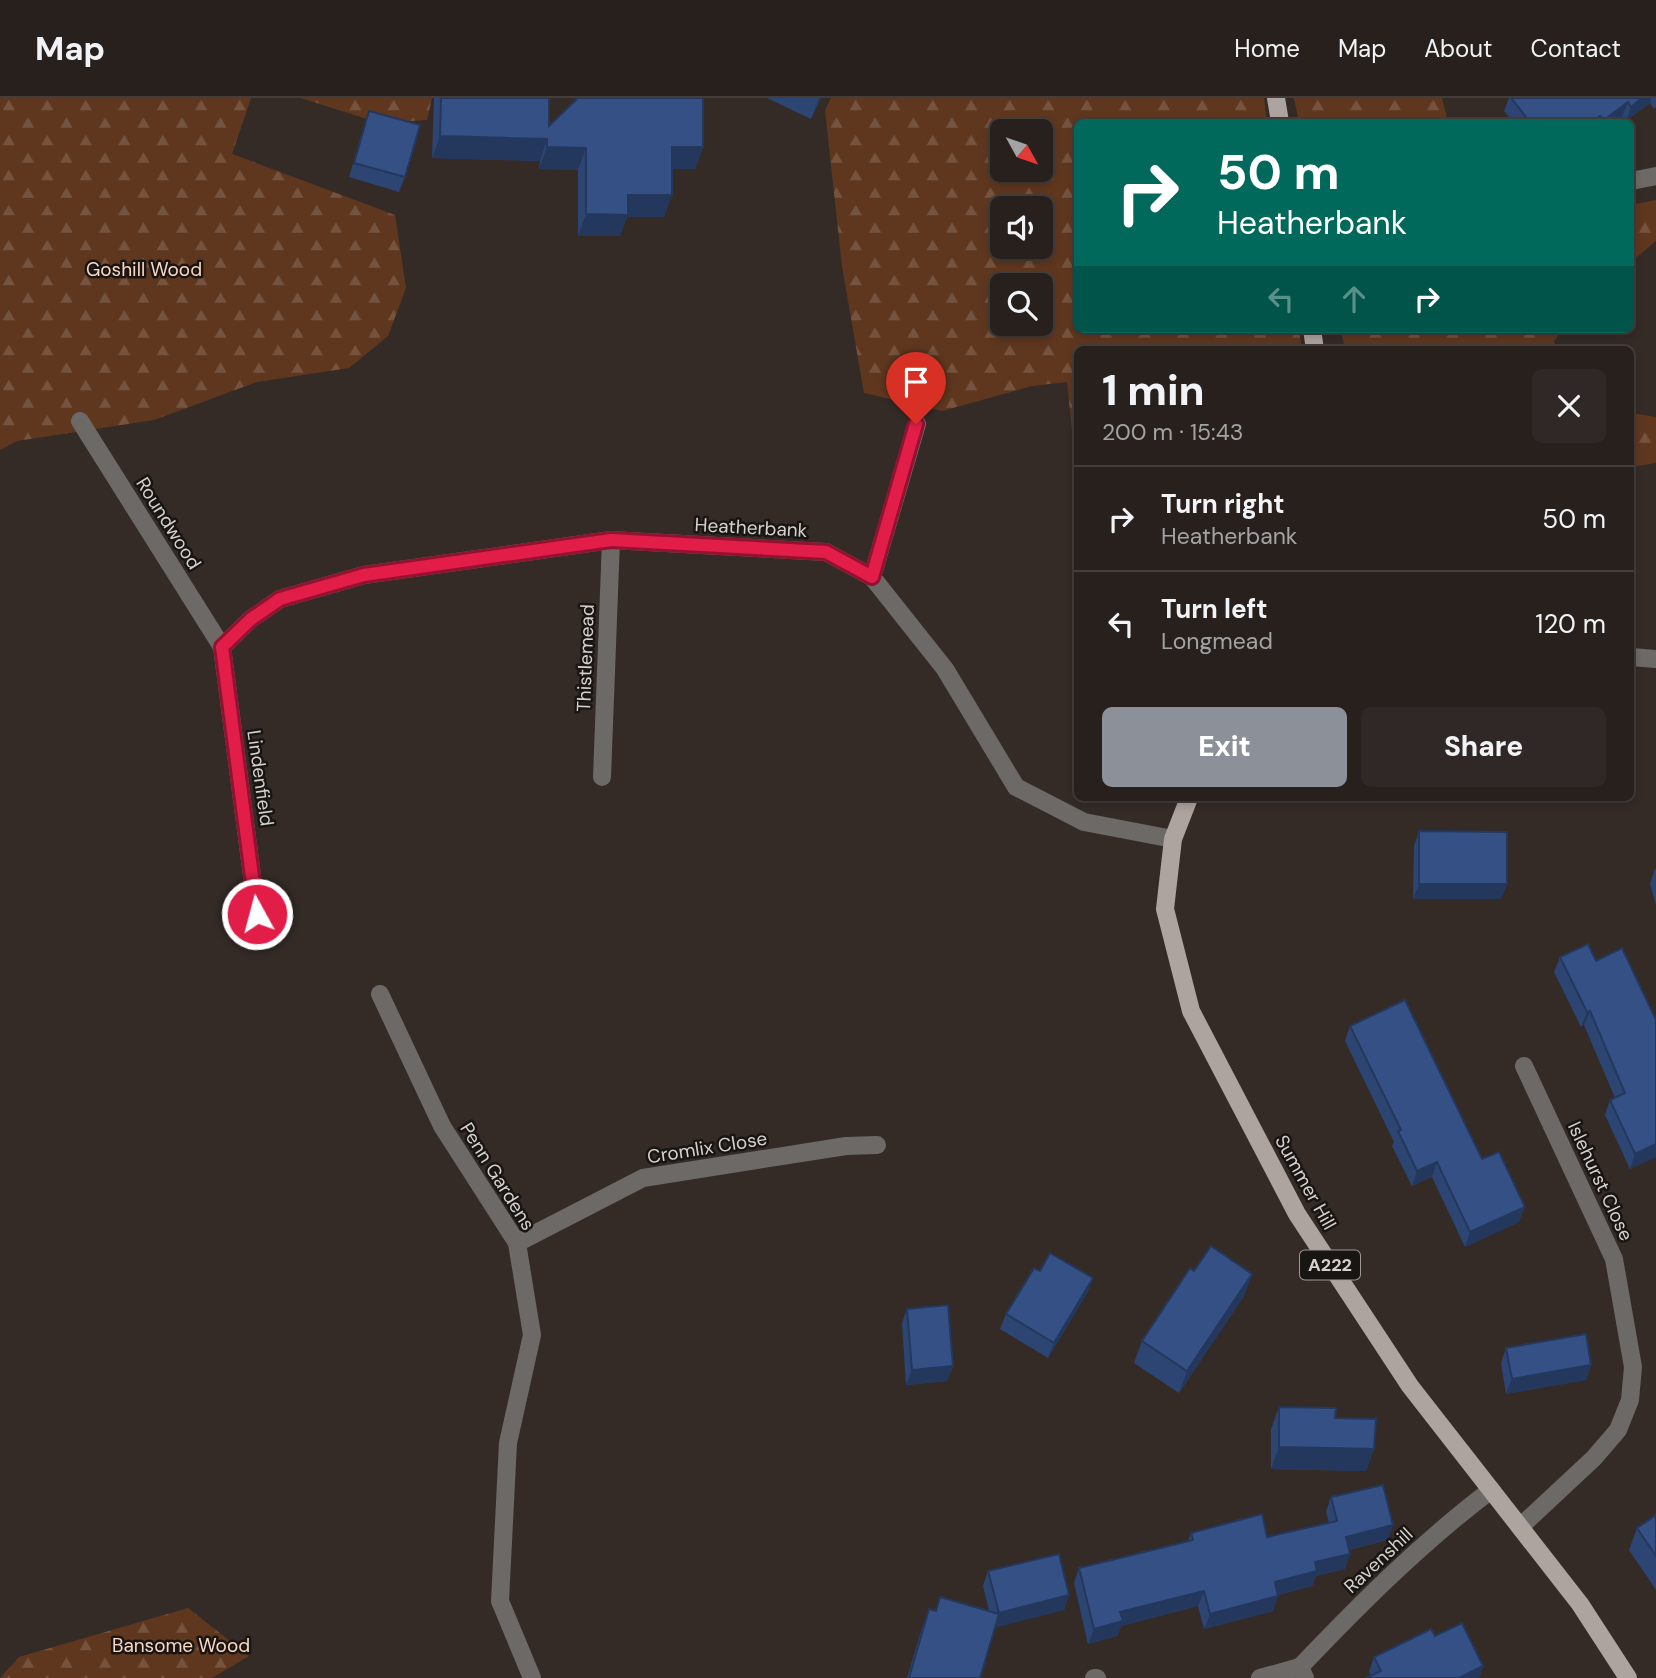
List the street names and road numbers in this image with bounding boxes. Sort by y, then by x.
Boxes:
street label: Roundwood [130,472,207,574]
street label: Heatherbank [694,512,808,543]
street label: Thistlemead [571,604,600,712]
street label: Lindenfield [241,728,280,828]
street label: Penn Gardens [454,1118,541,1235]
street label: Islehurst Close [1562,1118,1639,1245]
street label: Cromlix Close [645,1126,769,1169]
street label: Summer Hill [1269,1130,1342,1234]
road number: A222 [1300,1250,1360,1280]
street label: Ravenshill [1338,1522,1418,1599]

